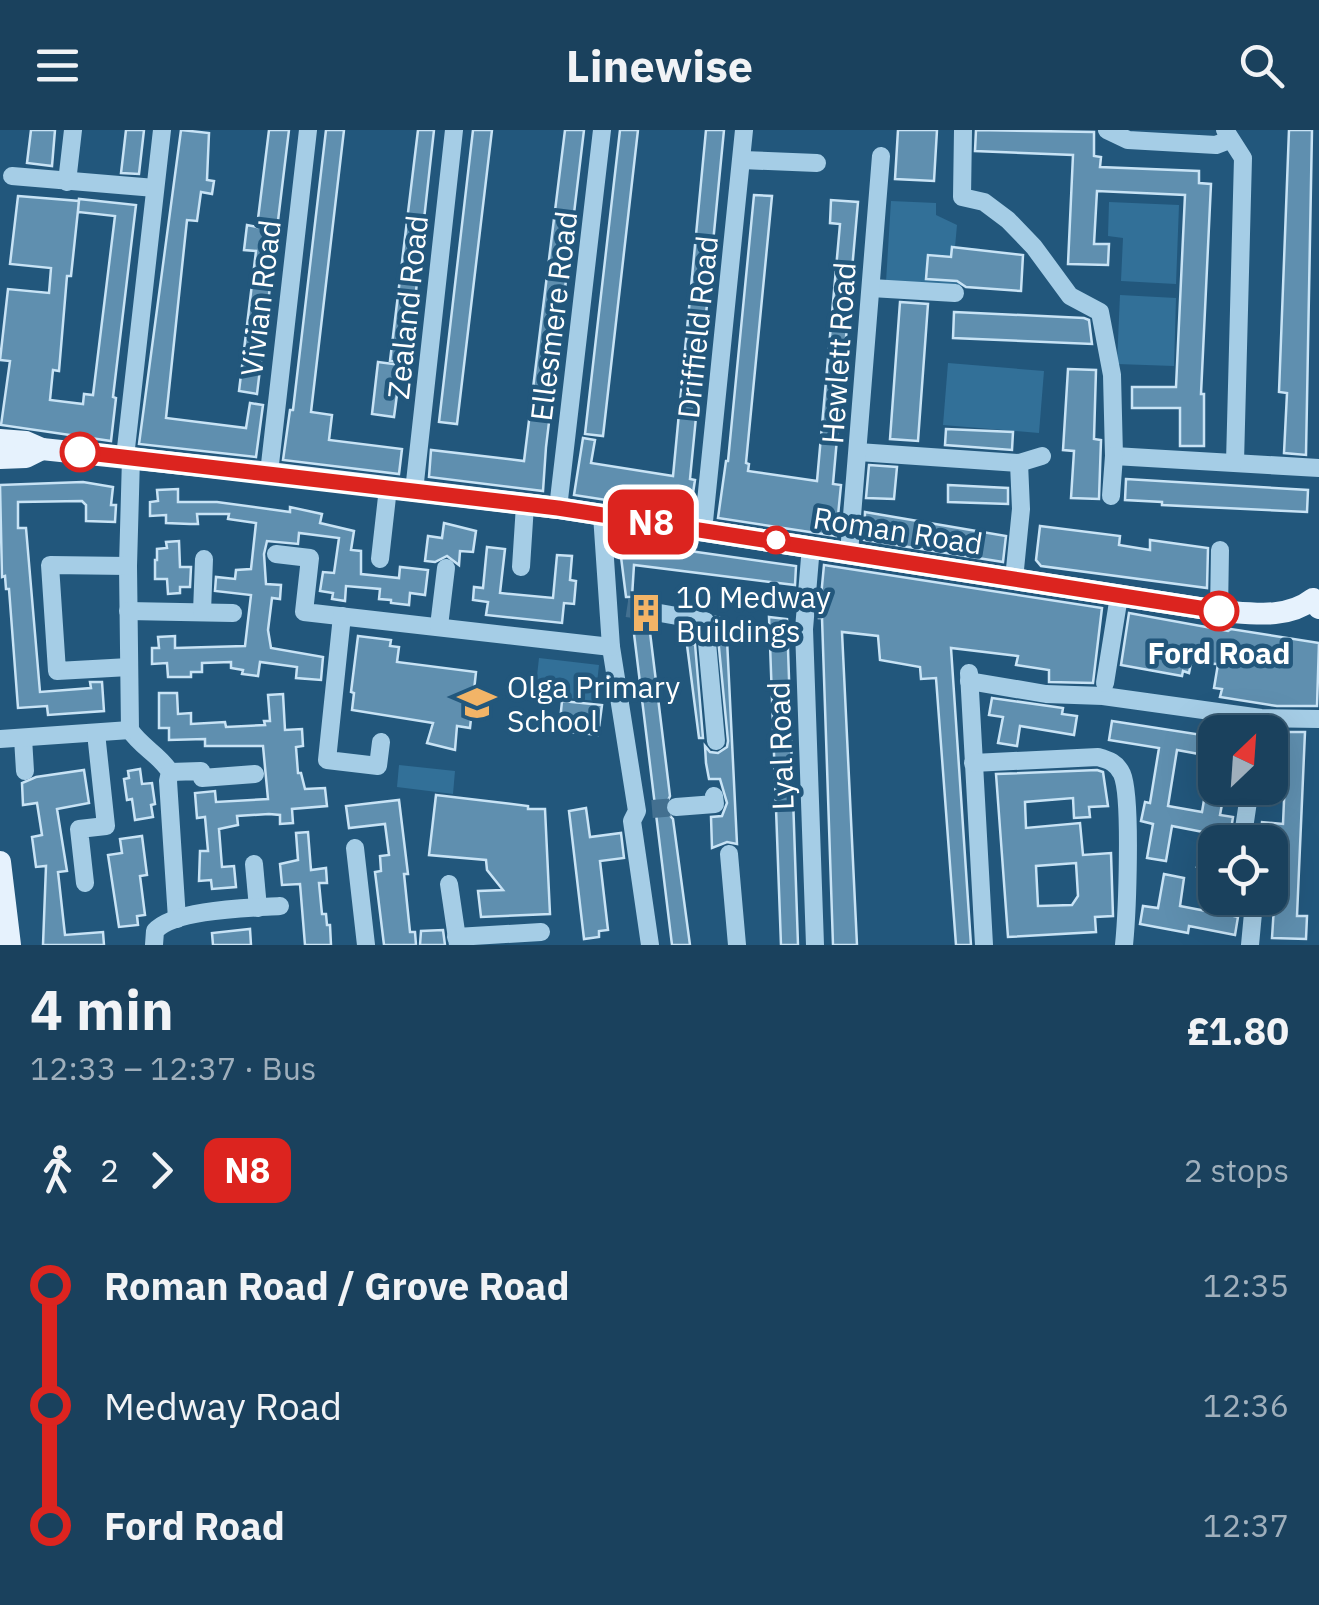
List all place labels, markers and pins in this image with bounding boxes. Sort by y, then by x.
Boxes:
unlabelled marker [61,433,99,471]
unlabelled marker [763,527,789,553]
place label: 10 Medway Buildings [676,577,831,650]
building icon: 10 Medway Buildings [625,592,667,634]
marker: Ford Road [1200,592,1238,630]
place label: Ford Road [1148,633,1290,672]
place label: Olga Primary School [507,667,680,740]
school or university icon: Olga Primary School [456,682,498,724]

